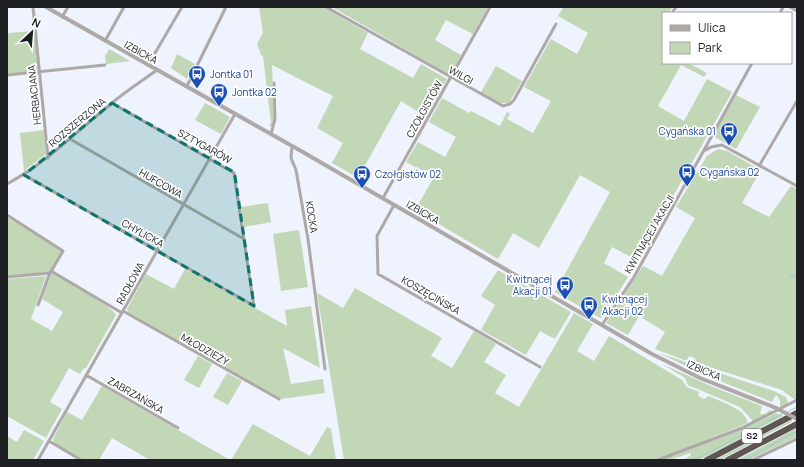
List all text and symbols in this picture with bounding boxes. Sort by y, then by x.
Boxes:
north arrow [12,12,52,52]
legend [662,12,792,64]
text: N [30,14,44,31]
text: Ulica [698,19,725,36]
street label: IZBICKA [122,37,161,67]
text: Park [698,39,723,56]
street label: WILGI [446,63,476,87]
street label: HERBACIANA [24,64,44,126]
bus stop icon: Jontka 01 [187,64,207,89]
place label: Jontka 01 [210,67,253,81]
street label: CZOŁGISTÓW [403,77,446,140]
bus stop icon: Jontka 02 [209,82,229,107]
place label: Jontka 02 [232,85,277,99]
street label: ROZSZERZONA [45,94,109,150]
bus stop icon: Cygańska 01 [719,121,739,146]
place label: Cygańska 01 [659,124,716,138]
street label: SZTYGARÓW [175,125,235,167]
bus stop icon: Cygańska 02 [677,162,697,187]
bus stop icon: Czołgistów 02 [352,164,372,189]
street label: HUFCOWA [137,165,186,201]
place label: Cygańska 02 [700,165,760,179]
place label: Czołgistów 02 [375,167,441,181]
street label: KWITNĄCEJ AKACJI [621,192,677,276]
street label: IZBICKA [404,197,443,227]
street label: KOCKA [303,200,322,235]
street label: CHYLICKA [119,216,167,251]
street label: RADŁOWA [113,259,148,307]
place label: Kwitnącej Akacji 01 [507,272,552,298]
street label: KOSZĘCIŃSKA [399,273,463,318]
bus stop icon: Kwitnącej Akacji 01 [555,275,575,300]
place label: Kwitnącej Akacji 02 [602,292,647,318]
bus stop icon: Kwitnącej Akacji 02 [579,295,599,320]
street label: MŁODZIEŻY [178,330,232,369]
street label: IZBICKA [685,356,724,384]
street label: ZABRZAŃSKA [105,373,167,417]
road number: S2 [742,429,762,443]

